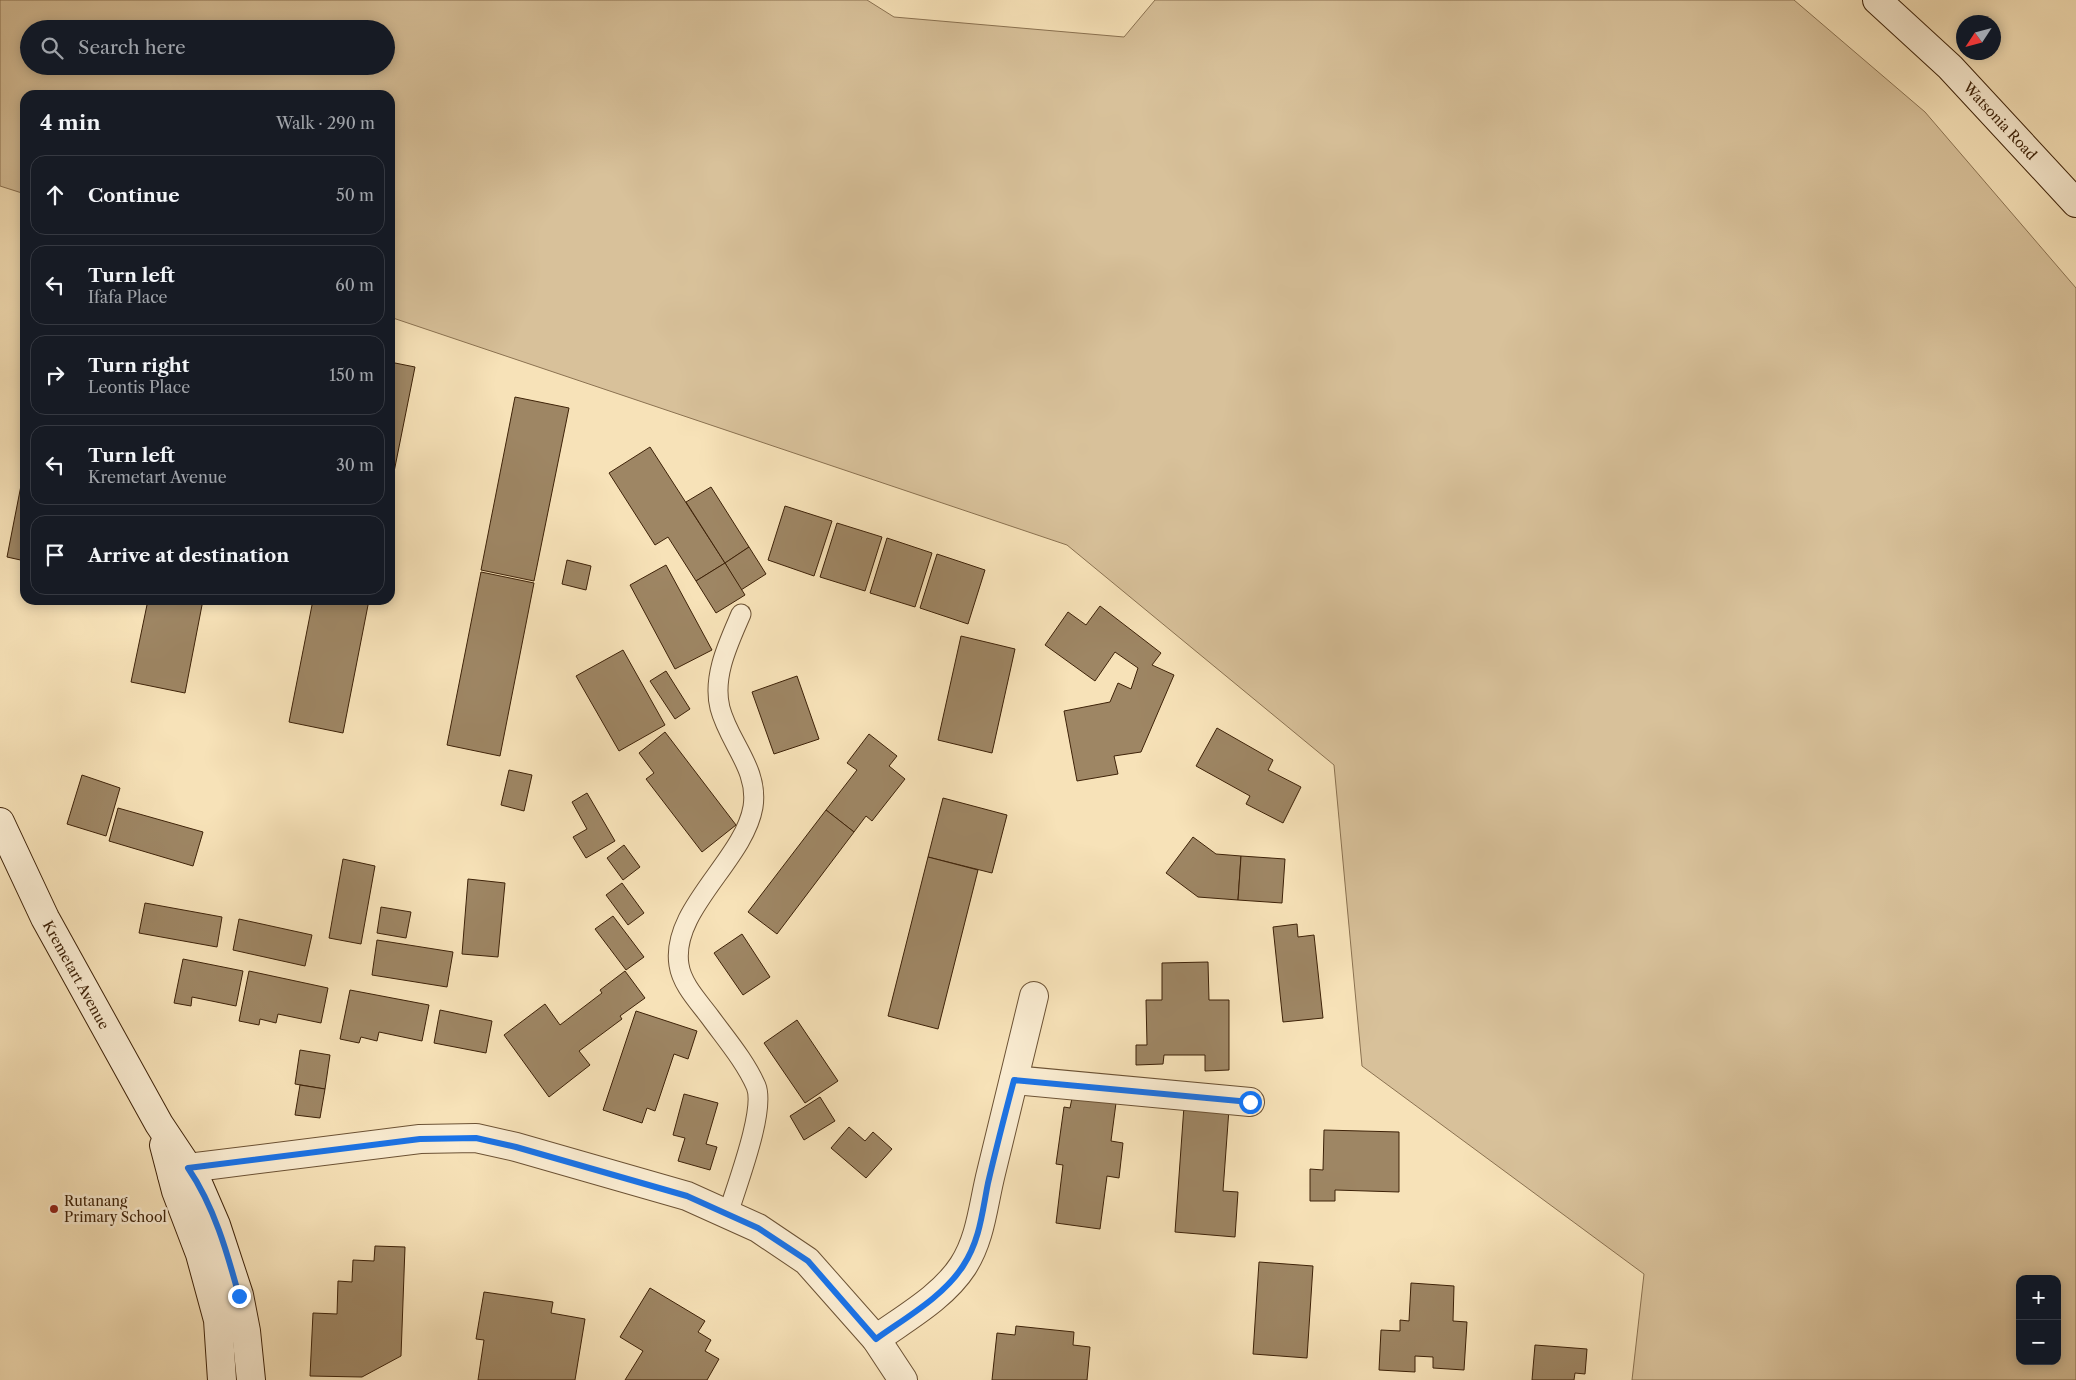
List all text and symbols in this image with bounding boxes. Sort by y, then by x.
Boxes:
north arrow [1956,15,2001,60]
search box [20,20,395,75]
icon: search [38,34,66,62]
text: Search here [78,36,186,59]
street label: Watsonia Road [1959,78,2041,164]
text: 4 min [40,110,101,135]
text: Walk · 290 m [276,113,375,133]
icon: ahead [41,181,69,209]
text: Continue [88,184,180,207]
text: 50 m [336,185,374,205]
text: Turn left [88,264,175,287]
icon: left [41,271,69,299]
text: 60 m [335,275,374,295]
text: Ifafa Place [88,287,168,307]
text: Turn right [88,354,189,377]
icon: right [41,361,69,389]
text: 150 m [329,365,374,385]
text: Leontis Place [88,377,190,397]
text: Turn left [88,444,175,467]
icon: left [41,451,69,479]
text: 30 m [336,455,374,475]
text: Kremetart Avenue [88,467,227,487]
icon: arrive [41,541,69,569]
text: Arrive at destination [88,544,289,567]
street label: Kremetart Avenue [39,918,113,1033]
route start [1239,1091,1262,1114]
place label: Rutanang Primary School [64,1192,167,1226]
marker: Rutanang Primary School [48,1203,60,1215]
map controls [2016,1275,2061,1365]
button: + [2016,1275,2061,1320]
route end [228,1285,251,1308]
button: − [2016,1320,2061,1365]

